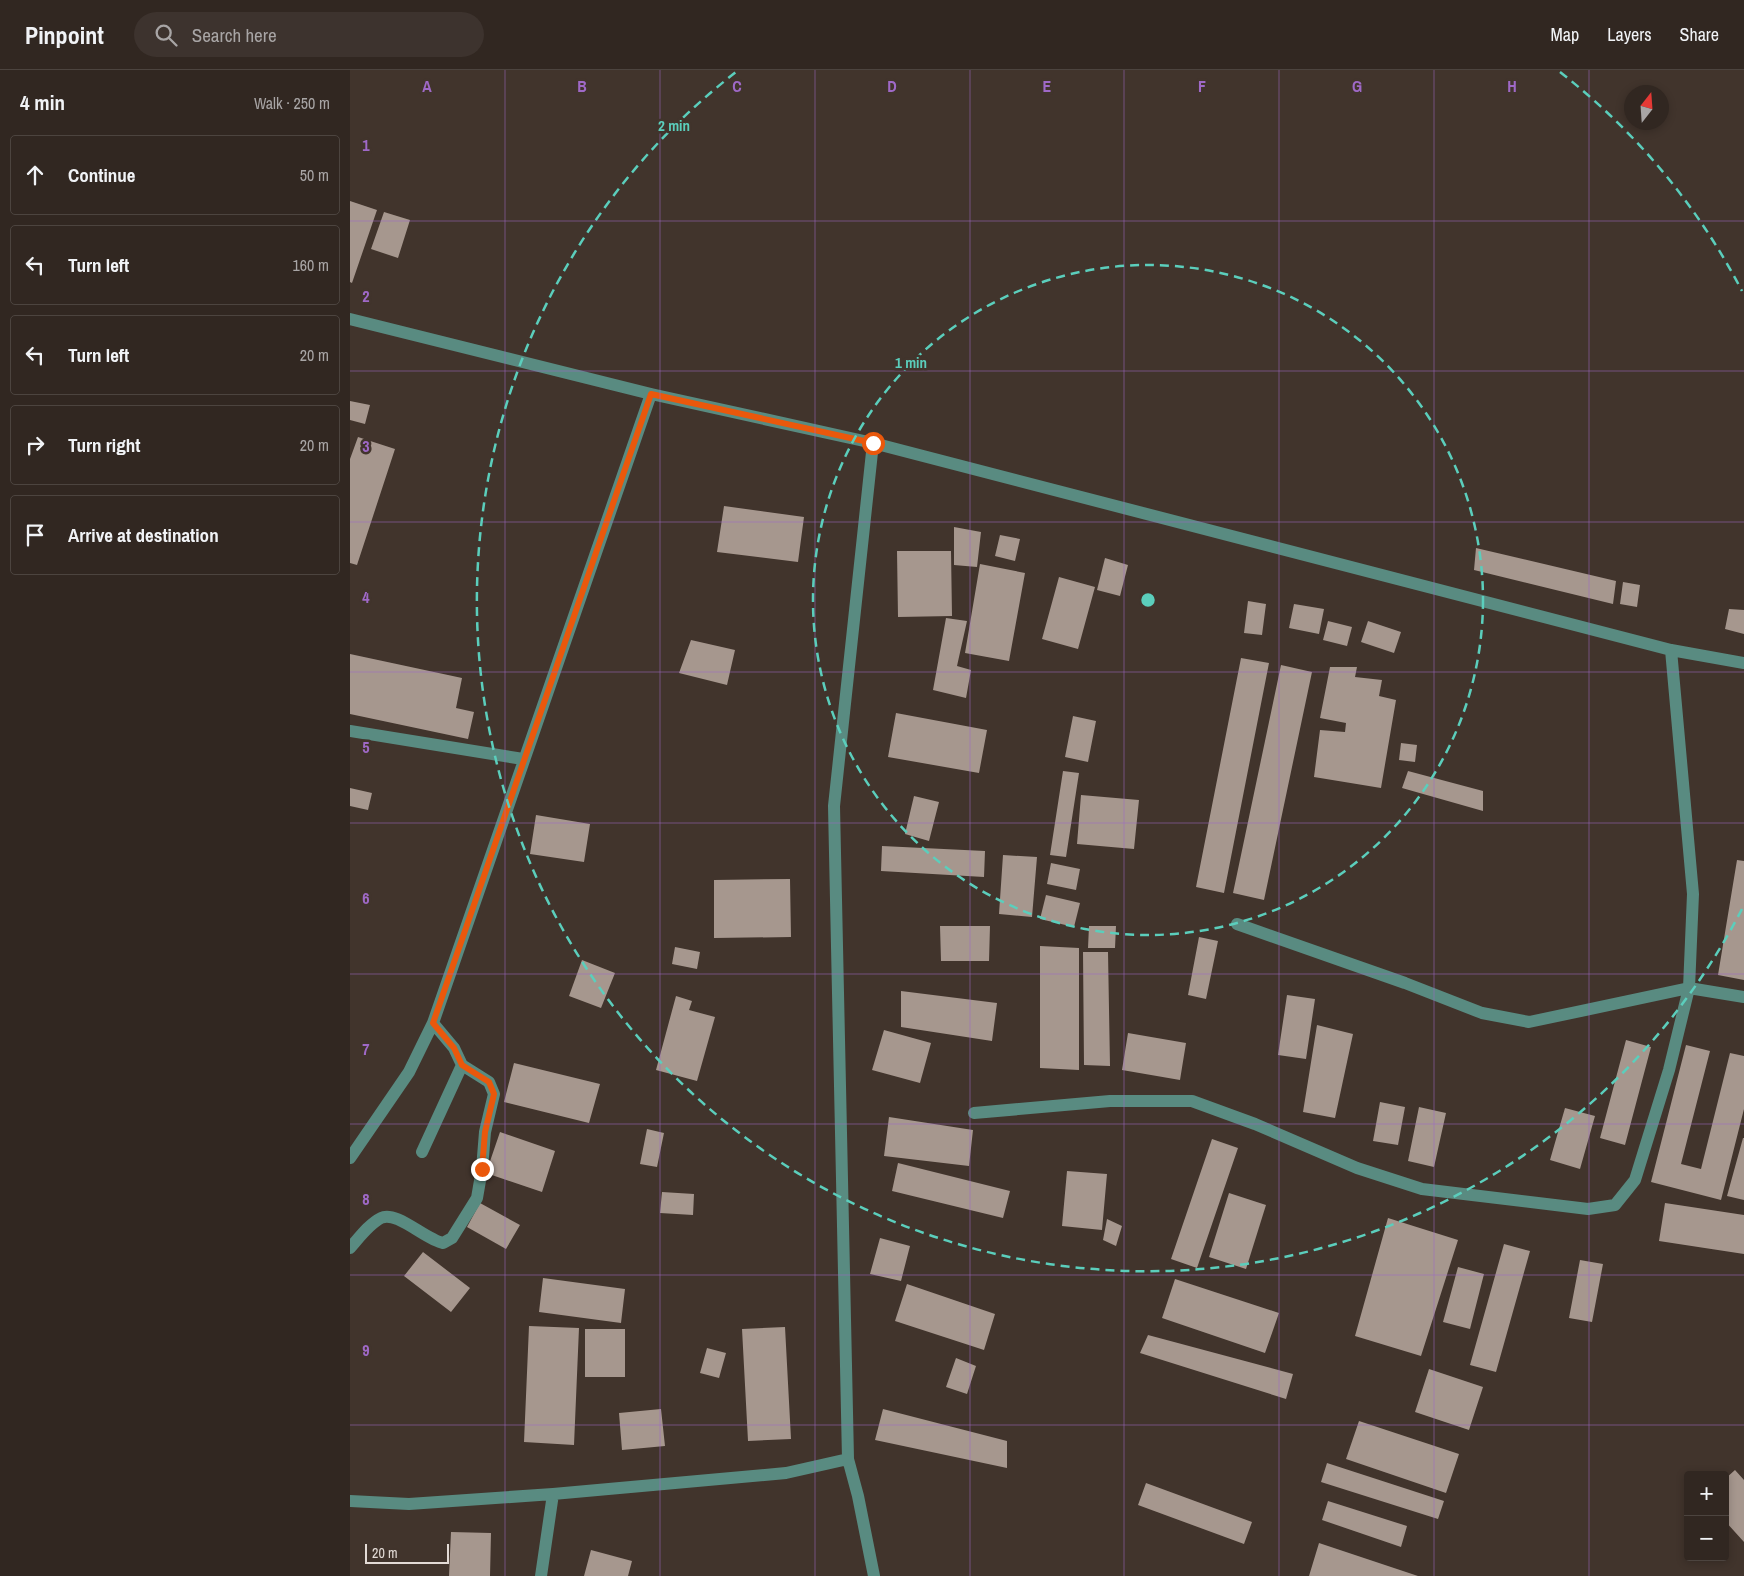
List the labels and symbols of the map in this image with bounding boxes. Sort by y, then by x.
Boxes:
text: A [422,75,432,97]
text: B [577,75,587,97]
text: C [732,75,742,97]
text: D [887,75,897,97]
text: E [1043,75,1052,97]
text: F [1198,75,1206,97]
text: G [1352,75,1362,97]
text: H [1507,75,1517,97]
north arrow [1624,85,1669,130]
text: 2 min [658,115,690,136]
text: 1 [362,134,370,156]
text: 2 [362,285,370,307]
text: 1 min [895,352,927,373]
route start [862,432,885,455]
text: 3 [362,435,370,457]
text: 4 [362,586,370,608]
centre of rings [1139,591,1157,609]
text: 5 [362,736,370,758]
text: 6 [362,887,370,909]
text: 7 [362,1038,370,1060]
route end [471,1158,494,1181]
text: 8 [362,1188,370,1210]
text: 9 [362,1339,370,1361]
scale bar [365,1541,449,1564]

